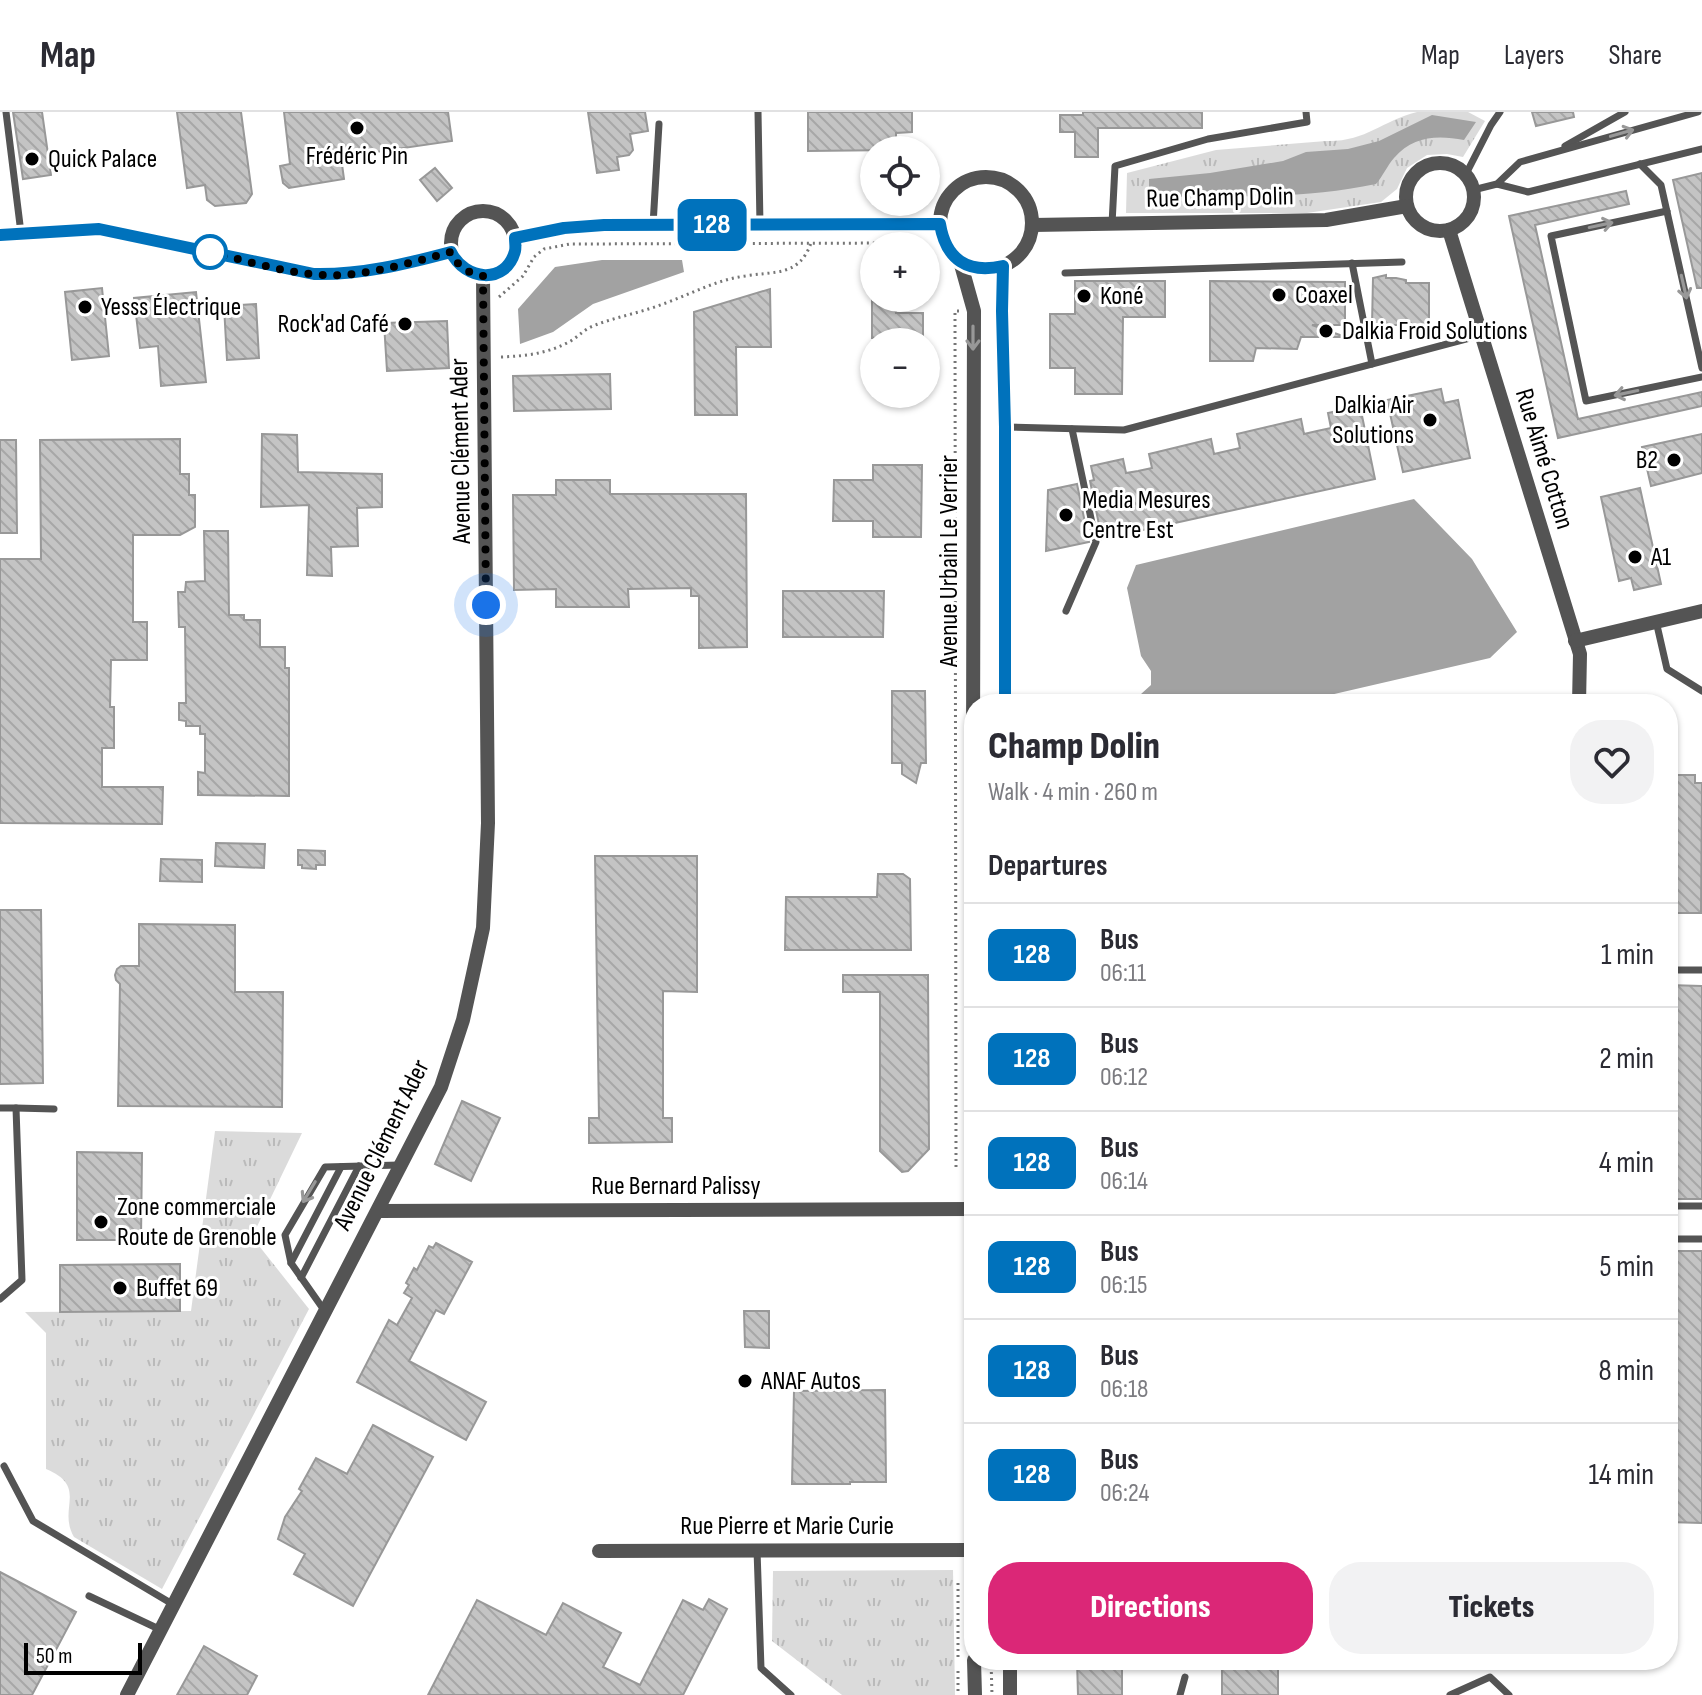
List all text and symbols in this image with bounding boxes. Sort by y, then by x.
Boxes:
text: Map [40,33,96,78]
text: Map [1421,39,1460,72]
text: Layers [1504,39,1564,72]
text: Share [1608,39,1662,72]
marker: Frédéric Pin [348,119,366,137]
one-way arrow [1609,125,1635,140]
map controls [860,136,940,408]
button: locate [860,136,940,216]
place label: Frédéric Pin [306,141,408,172]
place label: Quick Palace [48,144,157,175]
marker: Quick Palace [23,150,41,168]
street label: Rue Champ Dolin [1146,181,1294,215]
line badge: 128 [666,199,758,251]
text: 128 [694,208,730,241]
one-way arrow [1587,217,1613,232]
button: + [860,232,940,312]
unlabelled marker [193,235,227,269]
one-way arrow [1677,274,1692,299]
place label: Coaxel [1295,280,1353,311]
place label: Koné [1100,281,1144,312]
marker: Coaxel [1270,286,1288,304]
marker: Koné [1075,287,1093,305]
place label: Yesss Électrique [101,292,241,323]
marker: Yesss Électrique [76,298,94,316]
place label: Rock'ad Café [278,309,389,340]
marker: Rock'ad Café [396,315,414,333]
place label: Dalkia Froid Solutions [1342,316,1527,347]
marker: Dalkia Froid Solutions [1317,322,1335,340]
one-way arrow [966,324,981,351]
button: − [860,328,940,408]
street label: Avenue Clément Ader [444,357,478,545]
street label: Rue Aimé Cotton [1508,385,1580,533]
one-way arrow [1613,386,1639,401]
place label: Dalkia Air Solutions [1332,390,1415,451]
marker: Dalkia Air Solutions [1421,411,1439,429]
place label: B2 [1636,445,1658,476]
marker: B2 [1665,451,1683,469]
street label: Avenue Urbain Le Verrier [934,455,965,668]
place label: Media Mesures Centre Est [1082,485,1211,546]
marker: Media Mesures Centre Est [1057,506,1075,524]
place label: A1 [1650,542,1671,573]
marker: A1 [1626,548,1644,566]
your location [466,585,506,625]
button: heart [1570,720,1654,804]
text: Champ Dolin [988,724,1160,769]
text: Walk · 4 min · 260 m [988,777,1158,808]
text: Departures [988,848,1108,884]
text: Bus [1100,922,1139,958]
text: 1 min [1601,937,1654,973]
text: 128 [1014,938,1050,971]
text: 06:11 [1100,958,1146,989]
text: Bus [1100,1026,1139,1062]
text: 2 min [1599,1041,1654,1077]
text: 128 [1014,1042,1050,1075]
street label: Avenue Clément Ader [327,1054,437,1236]
text: 06:12 [1100,1062,1148,1093]
text: Bus [1100,1130,1139,1166]
text: 4 min [1599,1145,1654,1181]
text: 128 [1014,1146,1050,1179]
text: 06:14 [1100,1166,1148,1197]
street label: Rue Bernard Palissy [591,1171,761,1202]
one-way arrow [301,1180,317,1203]
place label: Zone commerciale Route de Grenoble [117,1192,277,1253]
marker: Zone commerciale Route de Grenoble [92,1213,110,1231]
text: Bus [1100,1234,1139,1270]
text: 5 min [1600,1249,1654,1285]
text: 128 [1014,1250,1050,1283]
text: 06:15 [1100,1270,1147,1301]
place label: Buffet 69 [136,1273,218,1304]
marker: Buffet 69 [111,1279,129,1297]
text: Bus [1100,1338,1139,1374]
text: 8 min [1598,1353,1654,1389]
text: 128 [1014,1354,1050,1387]
place label: ANAF Autos [760,1366,861,1397]
marker: ANAF Autos [736,1372,754,1390]
text: 06:18 [1100,1374,1148,1405]
text: Bus [1100,1442,1139,1478]
text: 14 min [1589,1457,1654,1493]
text: 128 [1014,1458,1050,1491]
text: 06:24 [1100,1478,1149,1509]
street label: Rue Pierre et Marie Curie [680,1511,894,1542]
button: Directions [988,1562,1313,1654]
button: Tickets [1329,1562,1654,1654]
scale bar [24,1639,142,1675]
text: 50 m [36,1643,72,1670]

